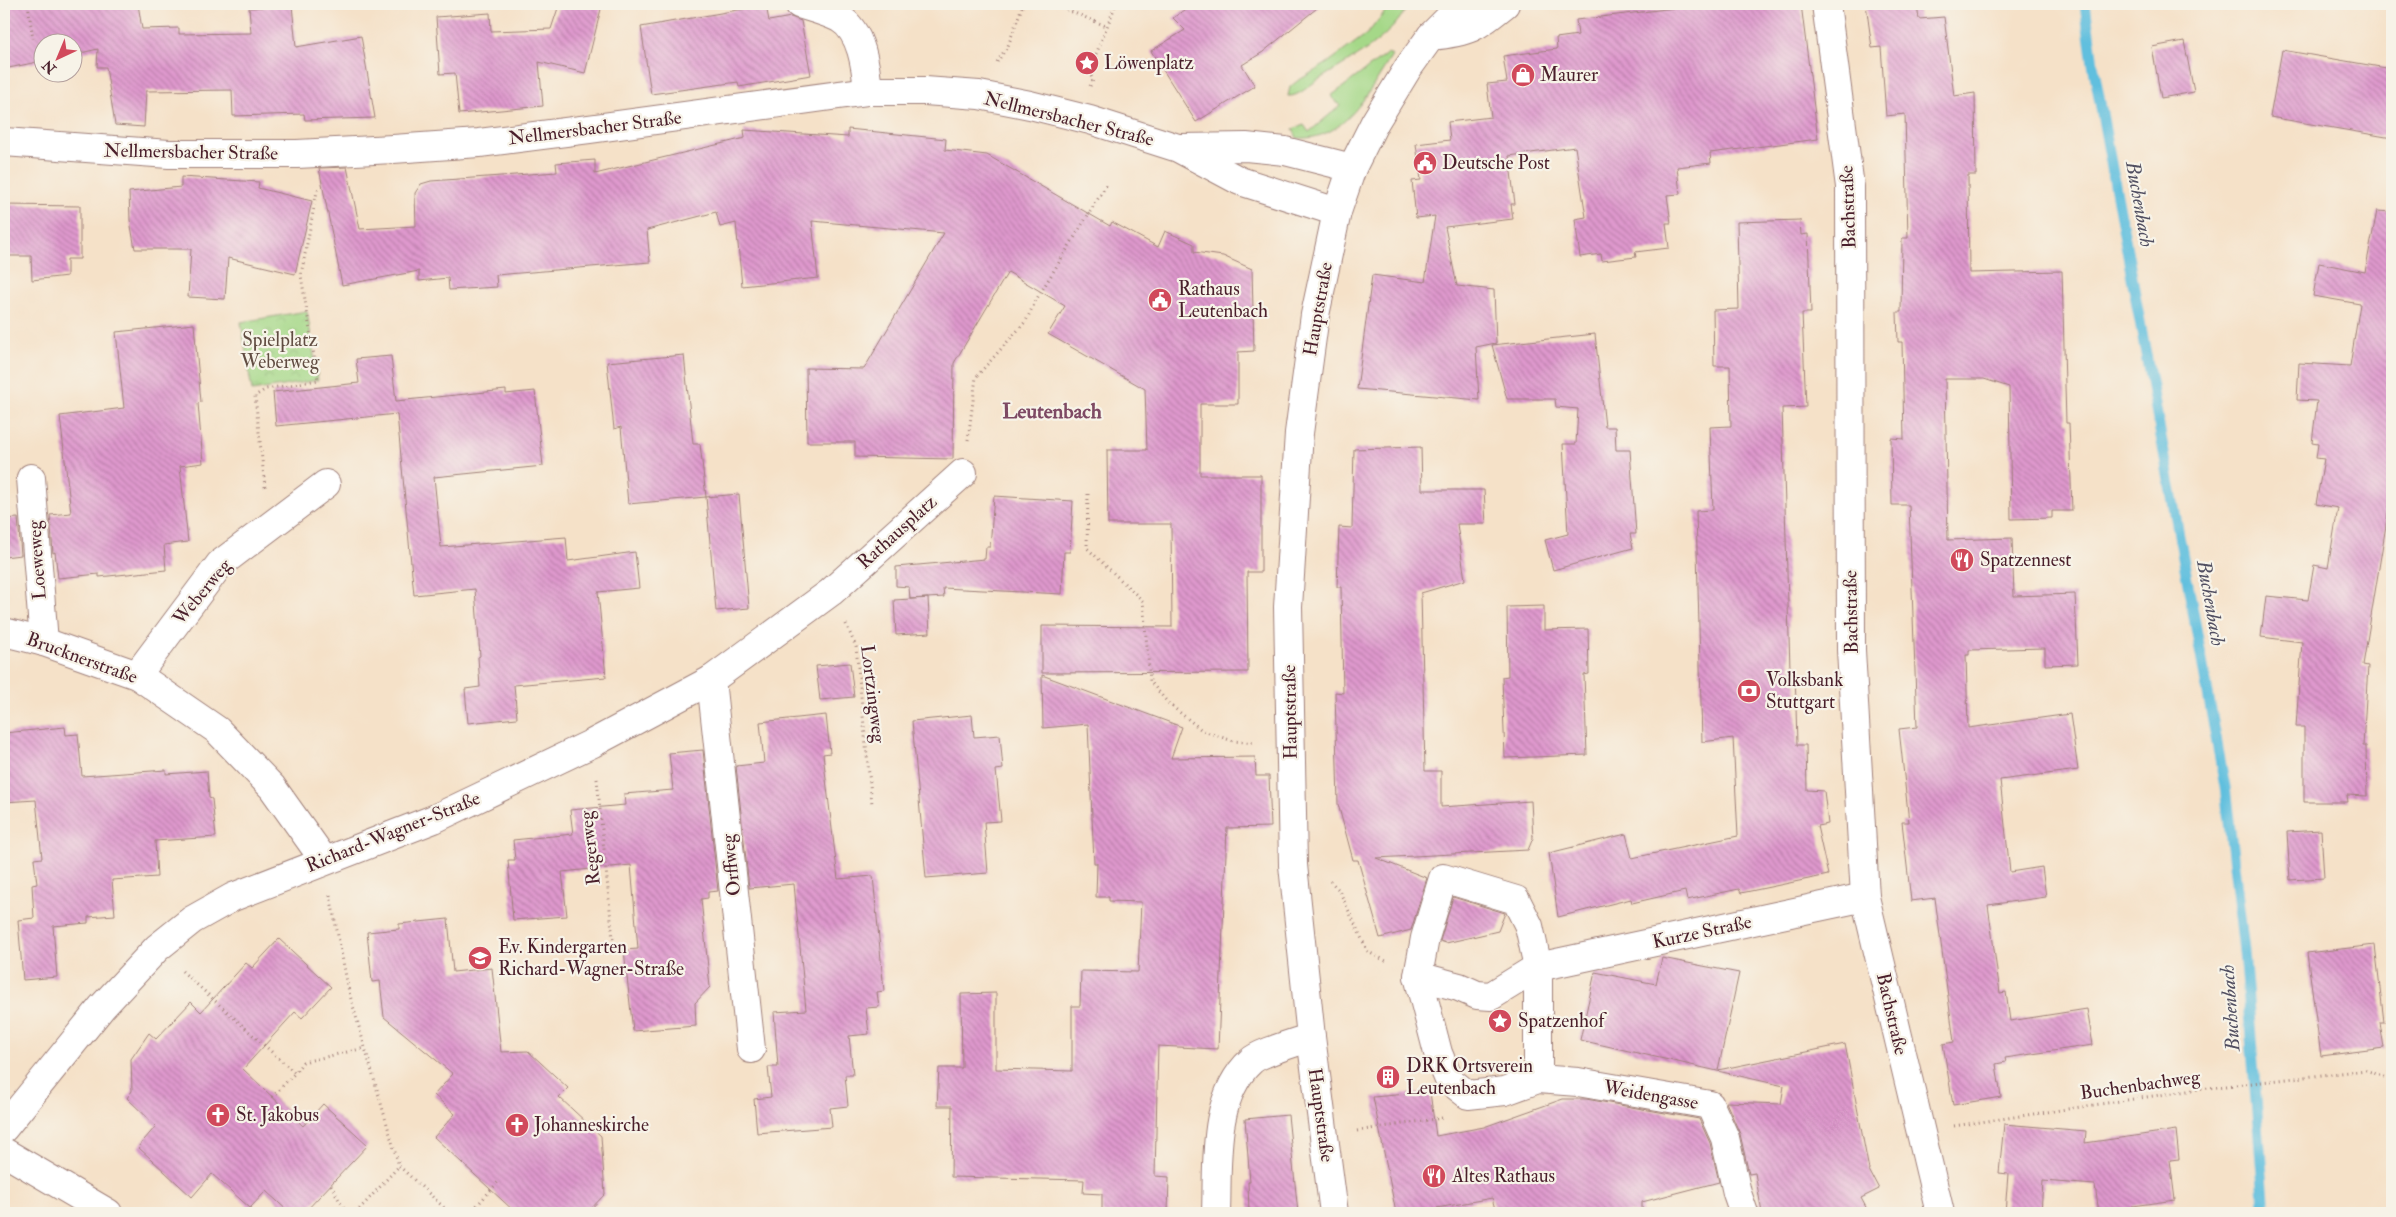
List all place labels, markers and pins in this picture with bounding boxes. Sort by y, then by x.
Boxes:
place icon: Löwenplatz [1074,50,1100,76]
place label: Löwenplatz [1104,51,1194,76]
shop icon: Maurer [1510,62,1536,88]
place label: Maurer [1540,63,1598,87]
public building icon: Deutsche Post [1412,150,1438,176]
place label: Deutsche Post [1442,151,1550,175]
place label: Rathaus Leutenbach [1178,277,1268,323]
public building icon: Rathaus Leutenbach [1147,287,1173,313]
restaurant icon: Spatzennest [1949,547,1975,573]
place label: Spatzennest [1980,548,2071,573]
place label: Volksbank Stuttgart [1766,668,1843,714]
bank icon: Volksbank Stuttgart [1736,678,1762,704]
place label: Ev. Kindergarten Richard-Wagner-Straße [498,935,684,981]
school or university icon: Ev. Kindergarten Richard-Wagner-Straße [467,945,493,971]
place icon: Spatzenhof [1487,1008,1513,1034]
place label: Spatzenhof [1518,1009,1607,1034]
place label: DRK Ortsverein Leutenbach [1406,1054,1533,1100]
building icon: DRK Ortsverein Leutenbach [1375,1064,1401,1090]
church icon: St. Jakobus [205,1102,231,1128]
place label: St. Jakobus [236,1103,319,1127]
church icon: Johanneskirche [504,1112,530,1138]
place label: Johanneskirche [533,1113,649,1137]
restaurant icon: Altes Rathaus [1421,1163,1447,1189]
place label: Altes Rathaus [1451,1164,1555,1188]

